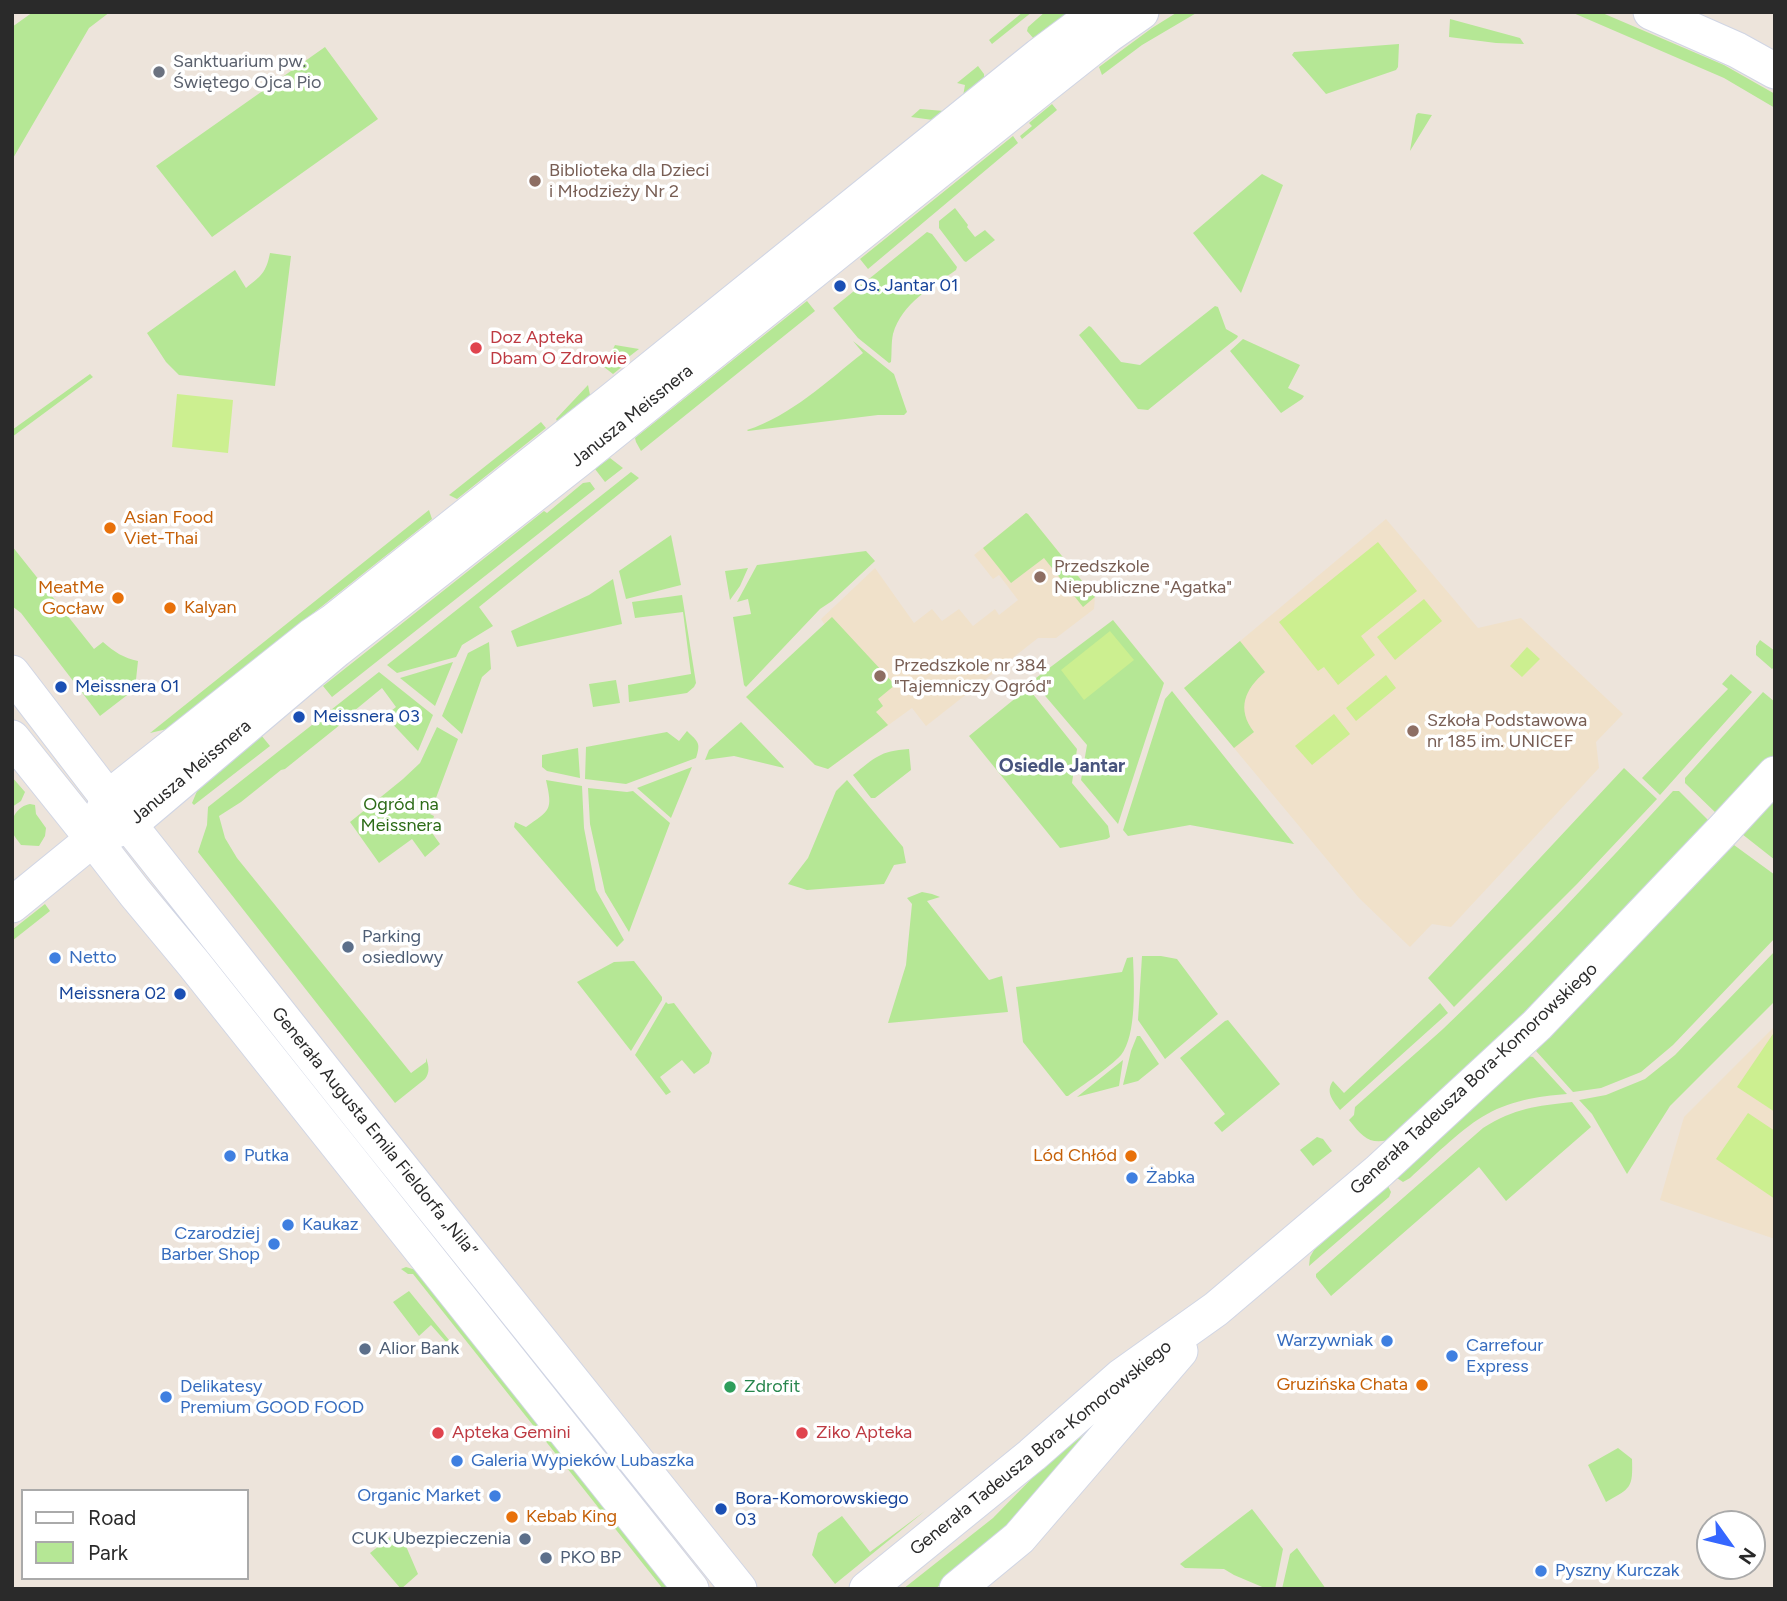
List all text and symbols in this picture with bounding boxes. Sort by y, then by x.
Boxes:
place label: Sanktuarium pw. Świętego Ojca Pio [173,51,321,94]
marker: Sanktuarium pw. Świętego Ojca Pio [151,64,167,80]
place label: Biblioteka dla Dzieci i Młodzieży Nr 2 [549,160,709,202]
marker: Biblioteka dla Dzieci i Młodzieży Nr 2 [527,173,543,189]
place label: Os. Jantar 01 [854,275,958,297]
marker: Os. Jantar 01 [832,278,848,294]
place label: Doz Apteka Dbam O Zdrowie [490,327,627,370]
marker: Doz Apteka Dbam O Zdrowie [468,340,484,356]
street label: Janusza Meissnera [567,360,697,472]
place label: Asian Food Viet-Thai [124,507,214,550]
marker: Asian Food Viet-Thai [102,520,118,536]
place label: Przedszkole Niepubliczne "Agatka" [1054,556,1232,598]
marker: Przedszkole Niepubliczne "Agatka" [1032,569,1048,585]
place label: MeatMe Gocław [38,577,104,620]
marker: MeatMe Gocław [110,590,126,606]
place label: Kalyan [184,597,236,619]
marker: Kalyan [162,600,178,616]
place label: Przedszkole nr 384 "Tajemniczy Ogród" [894,655,1052,698]
marker: Przedszkole nr 384 "Tajemniczy Ogród" [872,668,888,684]
place label: Meissnera 01 [75,676,180,698]
marker: Meissnera 01 [53,679,69,695]
place label: Meissnera 03 [313,706,420,728]
marker: Meissnera 03 [291,709,307,725]
place label: Szkoła Podstawowa nr 185 im. UNICEF [1427,710,1587,752]
street label: Janusza Meissnera [126,715,256,829]
marker: Szkoła Podstawowa nr 185 im. UNICEF [1405,723,1421,739]
district label: Osiedle Jantar [999,755,1125,777]
park label: Ogród na Meissnera [360,794,442,836]
place label: Parking osiedlowy [362,926,443,968]
marker: Parking osiedlowy [340,939,356,955]
place label: Netto [69,947,117,969]
marker: Netto [47,950,63,966]
street label: Generała Tadeusza Bora-Komorowskiego [1346,958,1602,1200]
place label: Meissnera 02 [59,983,166,1005]
marker: Meissnera 02 [172,986,188,1002]
street label: Generała Augusta Emila Fieldorfa „Nila” [267,1003,481,1261]
place label: Putka [244,1145,289,1167]
place label: Lód Chłód [1033,1145,1117,1167]
marker: Putka [222,1148,238,1164]
marker: Lód Chłód [1123,1148,1139,1164]
place label: Żabka [1146,1167,1195,1189]
marker: Żabka [1124,1170,1140,1186]
place label: Kaukaz [302,1214,359,1236]
marker: Kaukaz [280,1217,296,1233]
place label: Czarodziej Barber Shop [161,1223,260,1266]
marker: Czarodziej Barber Shop [266,1236,282,1252]
place label: Warzywniak [1277,1330,1373,1352]
marker: Warzywniak [1379,1333,1395,1349]
place label: Carrefour Express [1466,1335,1543,1378]
street label: Generała Tadeusza Bora-Komorowskiego [906,1336,1176,1560]
place label: Alior Bank [379,1338,459,1360]
marker: Alior Bank [357,1341,373,1357]
marker: Carrefour Express [1444,1348,1460,1364]
place label: Gruzińska Chata [1276,1374,1408,1396]
place label: Delikatesy Premium GOOD FOOD [180,1376,364,1418]
place label: Zdrofit [744,1376,800,1398]
marker: Gruzińska Chata [1414,1377,1430,1393]
marker: Zdrofit [722,1379,738,1395]
marker: Delikatesy Premium GOOD FOOD [158,1389,174,1405]
place label: Apteka Gemini [452,1422,571,1444]
place label: Ziko Apteka [816,1422,912,1444]
marker: Apteka Gemini [430,1425,446,1441]
marker: Ziko Apteka [794,1425,810,1441]
place label: Galeria Wypieków Lubaszka [471,1450,694,1472]
marker: Galeria Wypieków Lubaszka [449,1453,465,1469]
place label: Organic Market [357,1485,481,1507]
marker: Organic Market [487,1488,503,1504]
place label: Bora-Komorowskiego 03 [735,1488,909,1530]
legend [21,1489,248,1580]
marker: Bora-Komorowskiego 03 [713,1501,729,1517]
text: Road [88,1505,136,1530]
place label: Kebab King [526,1506,617,1528]
marker: Kebab King [504,1509,520,1525]
north arrow [1696,1510,1766,1580]
place label: CUK Ubezpieczenia [351,1528,511,1550]
marker: CUK Ubezpieczenia [517,1531,533,1547]
text: Park [88,1540,128,1565]
text: N [1734,1543,1761,1568]
place label: PKO BP [560,1547,621,1569]
marker: PKO BP [538,1550,554,1566]
place label: Pyszny Kurczak [1555,1560,1679,1582]
marker: Pyszny Kurczak [1533,1563,1549,1579]

